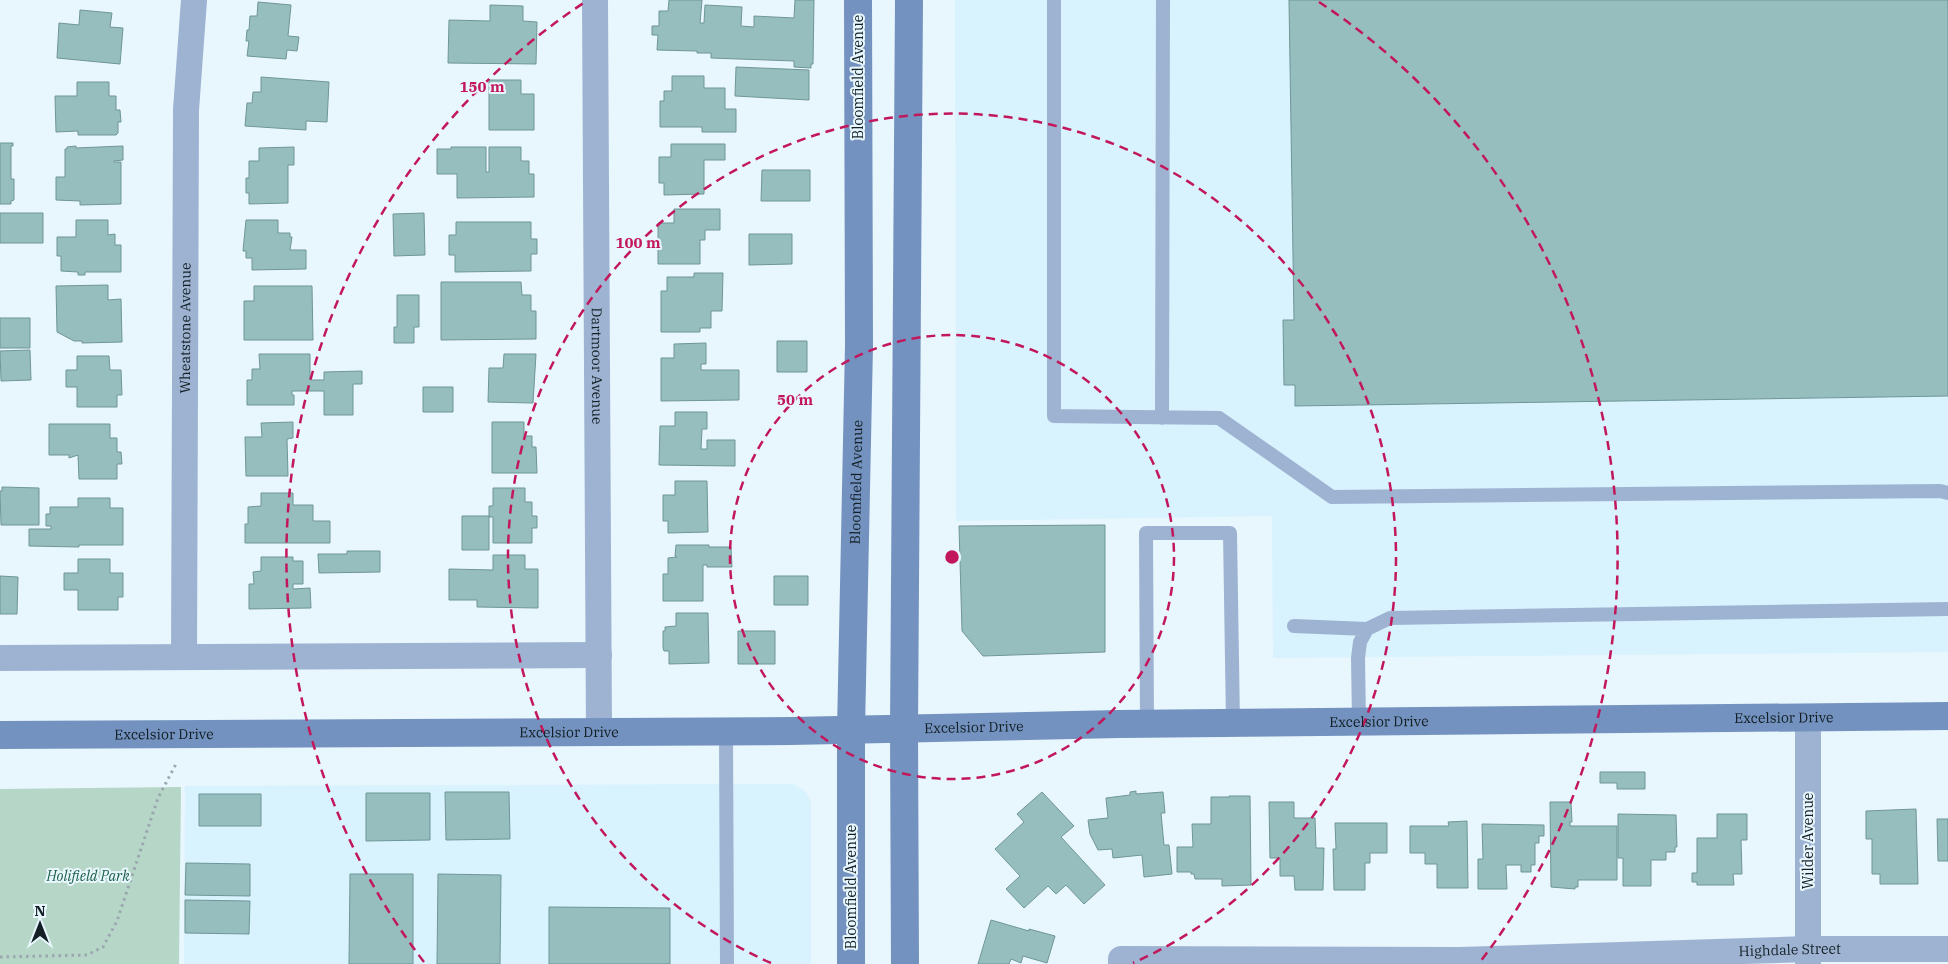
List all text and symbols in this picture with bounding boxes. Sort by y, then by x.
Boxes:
street label: Bloomfield Avenue [849,15,867,139]
text: 150 m [459,77,505,96]
text: 100 m [615,233,661,252]
street label: Wheatstone Avenue [176,262,194,394]
street label: Dartmoor Avenue [588,308,606,424]
text: 50 m [777,390,813,409]
street label: Bloomfield Avenue [846,420,866,544]
centre of rings [943,548,961,566]
street label: Excelsior Drive [1734,708,1834,727]
street label: Excelsior Drive [1329,712,1429,731]
street label: Excelsior Drive [924,717,1024,737]
street label: Excelsior Drive [519,723,619,741]
street label: Excelsior Drive [114,725,214,743]
street label: Wilder Avenue [1799,793,1817,889]
street label: Bloomfield Avenue [842,825,860,949]
park label: Holifield Park [45,867,130,885]
north arrow [15,899,65,949]
text: N [34,902,46,920]
street label: Highdale Street [1738,940,1841,960]

